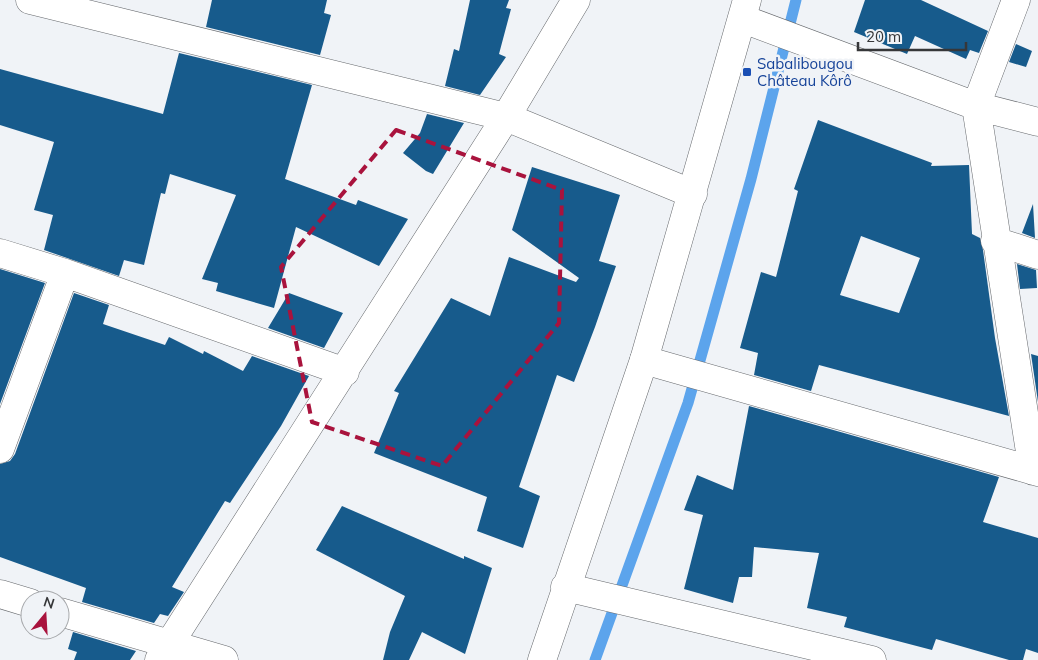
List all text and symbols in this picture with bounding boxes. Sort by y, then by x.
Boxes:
scale bar [858,20,966,52]
text: 20 m [866,27,901,46]
place label: Sabalibougou Château Kôrô [757,54,853,90]
marker: Sabalibougou Château Kôrô [741,66,753,78]
north arrow [20,590,70,640]
text: N [41,592,57,613]

